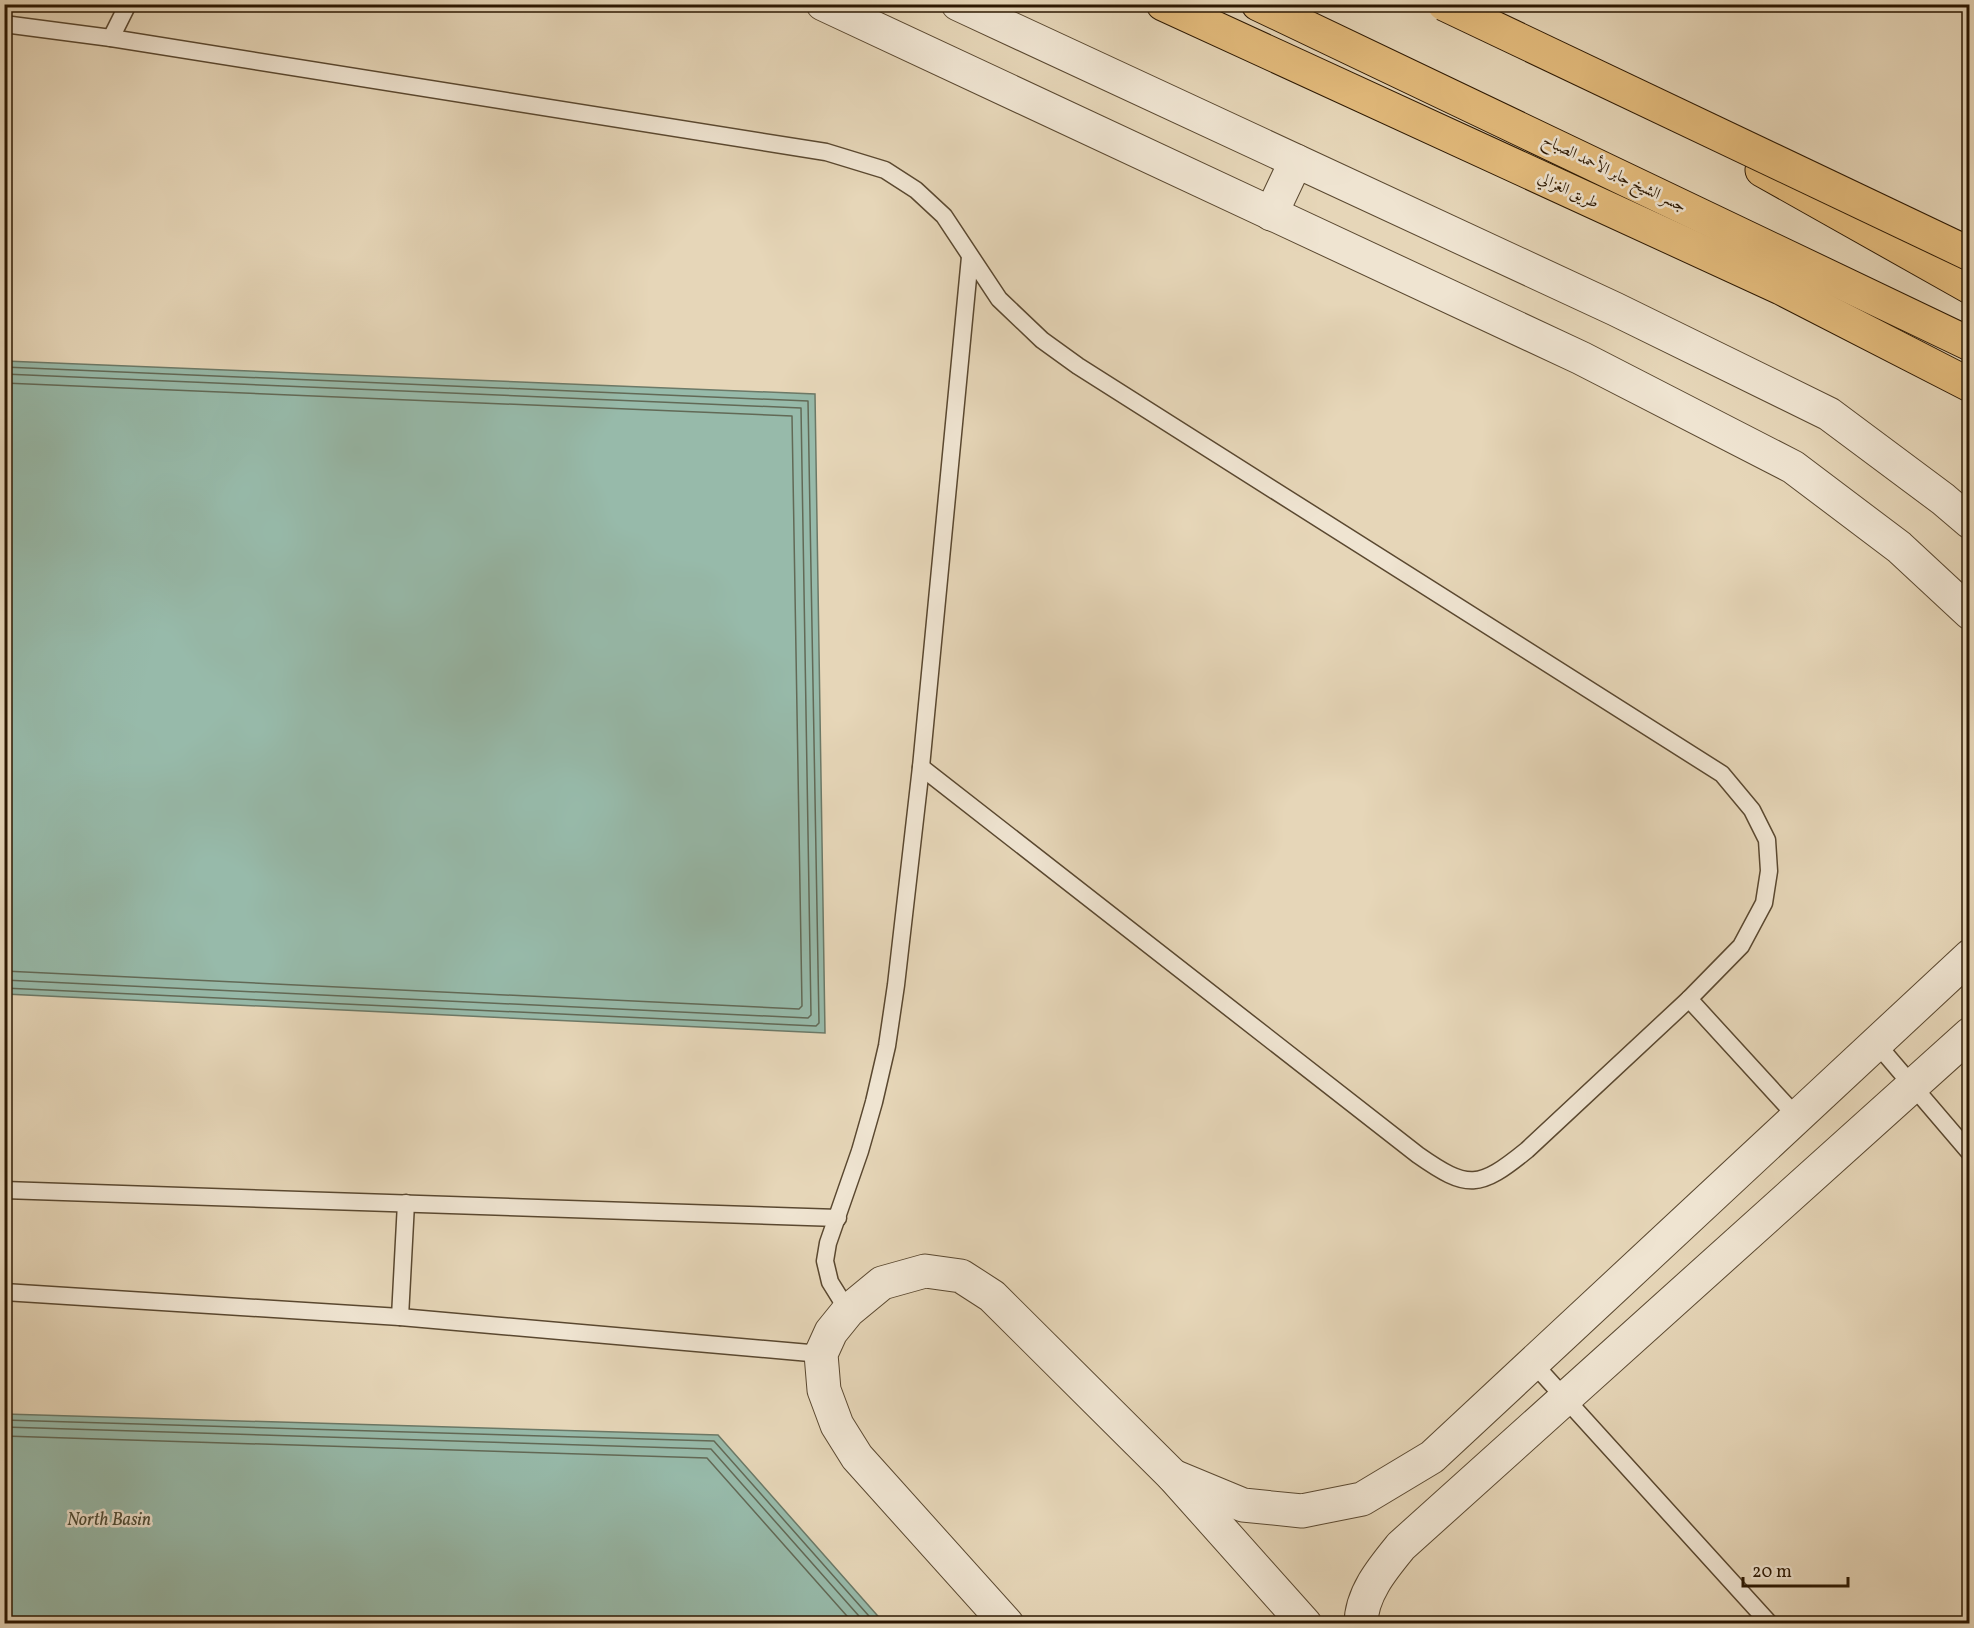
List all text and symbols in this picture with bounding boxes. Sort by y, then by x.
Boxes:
street label: جسر الشيخ جابر الأحمد الصباح [1537,128,1691,220]
street label: طريق الغزالي [1534,167,1602,215]
water label: North Basin [67,1508,151,1533]
scale bar [1743,1550,1848,1588]
text: 20 m [1752,1560,1792,1585]

